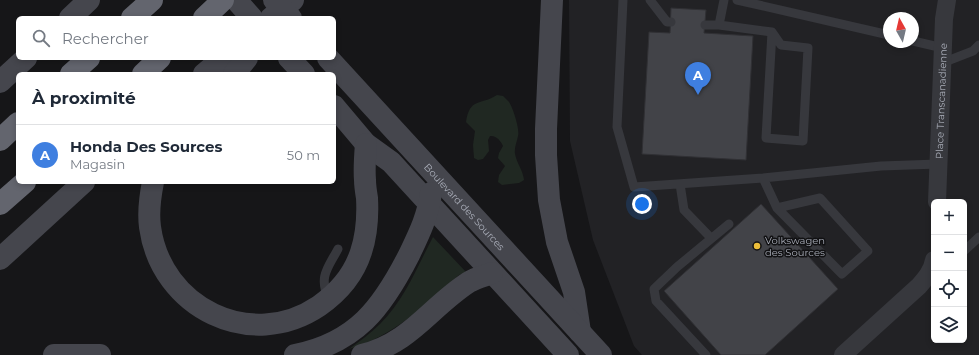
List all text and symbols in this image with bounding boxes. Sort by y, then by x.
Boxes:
north arrow [883,12,919,48]
search box [16,16,336,60]
icon: search [30,27,52,49]
text: Rechercher [62,29,149,48]
street label: Place Transcanadienne [933,43,950,159]
pin: A [685,62,711,95]
text: À proximité [32,88,136,108]
text: Honda Des Sources [70,137,223,156]
text: A [40,147,50,163]
text: 50 m [287,147,320,163]
text: Magasin [70,156,125,172]
street label: Boulevard des Sources [421,161,508,253]
your location [632,194,652,214]
map controls [931,199,967,343]
button: + [931,199,967,235]
place label: Volkswagen des Sources [765,234,825,259]
button: − [931,235,967,271]
marker: Volkswagen des Sources [752,241,762,251]
button: locate [931,271,967,307]
button: layers [931,307,967,343]

